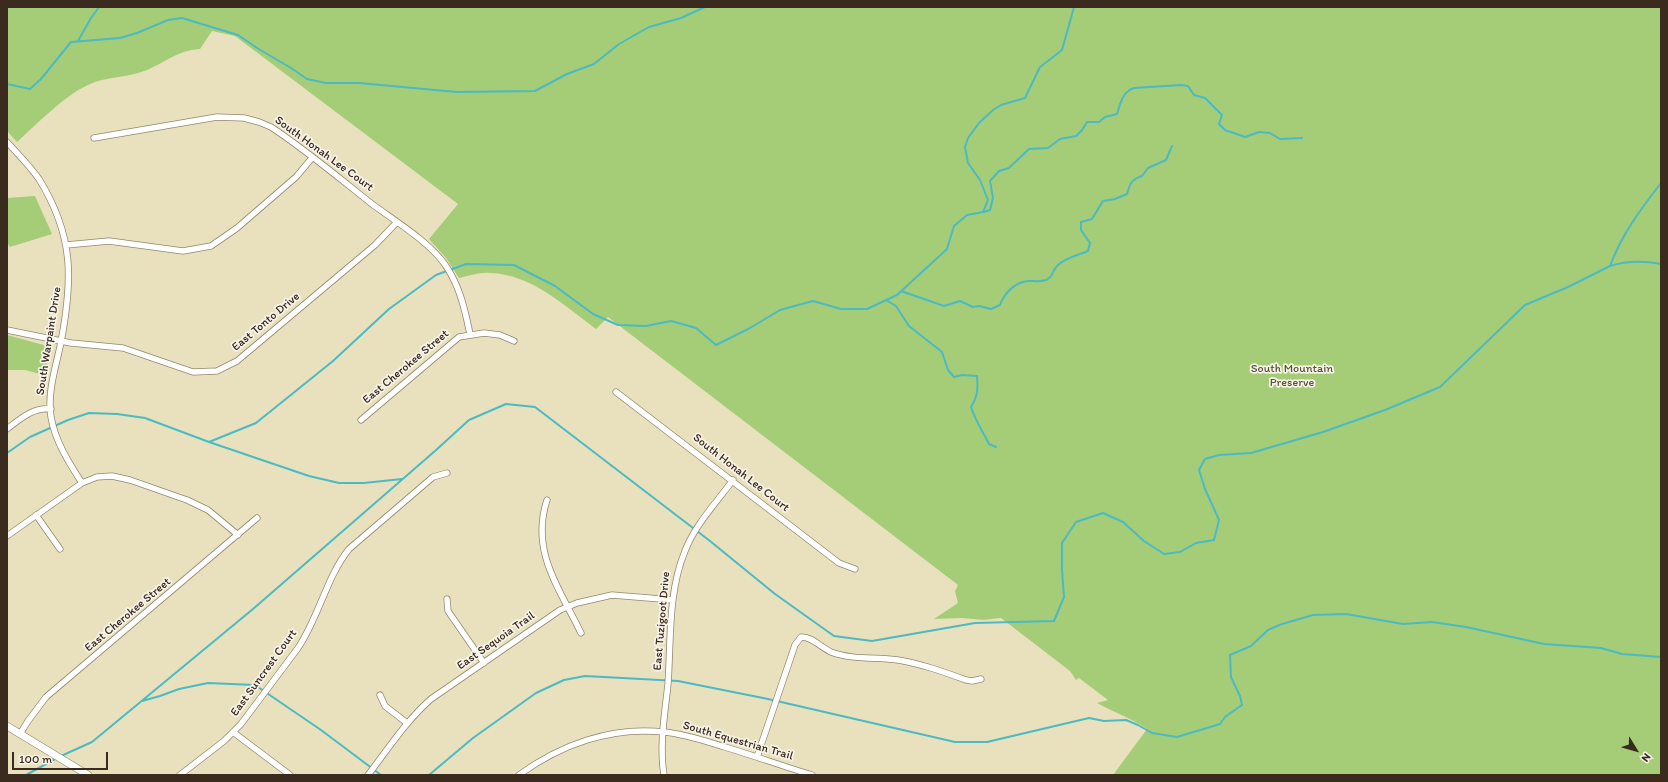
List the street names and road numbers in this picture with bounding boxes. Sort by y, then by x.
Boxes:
street label: South Honah Lee Court [272,113,376,195]
street label: South Warpaint Drive [33,286,65,396]
street label: East Tonto Drive [229,289,303,355]
street label: East Cherokee Street [360,327,452,407]
street label: South Honah Lee Court [690,431,792,515]
street label: East Tuzigoot Drive [651,571,673,671]
street label: East Cherokee Street [82,575,174,655]
street label: East Sequoia Trail [454,609,538,673]
street label: East Suncrest Court [228,627,300,719]
street label: South Equestrian Trail [681,718,795,764]

